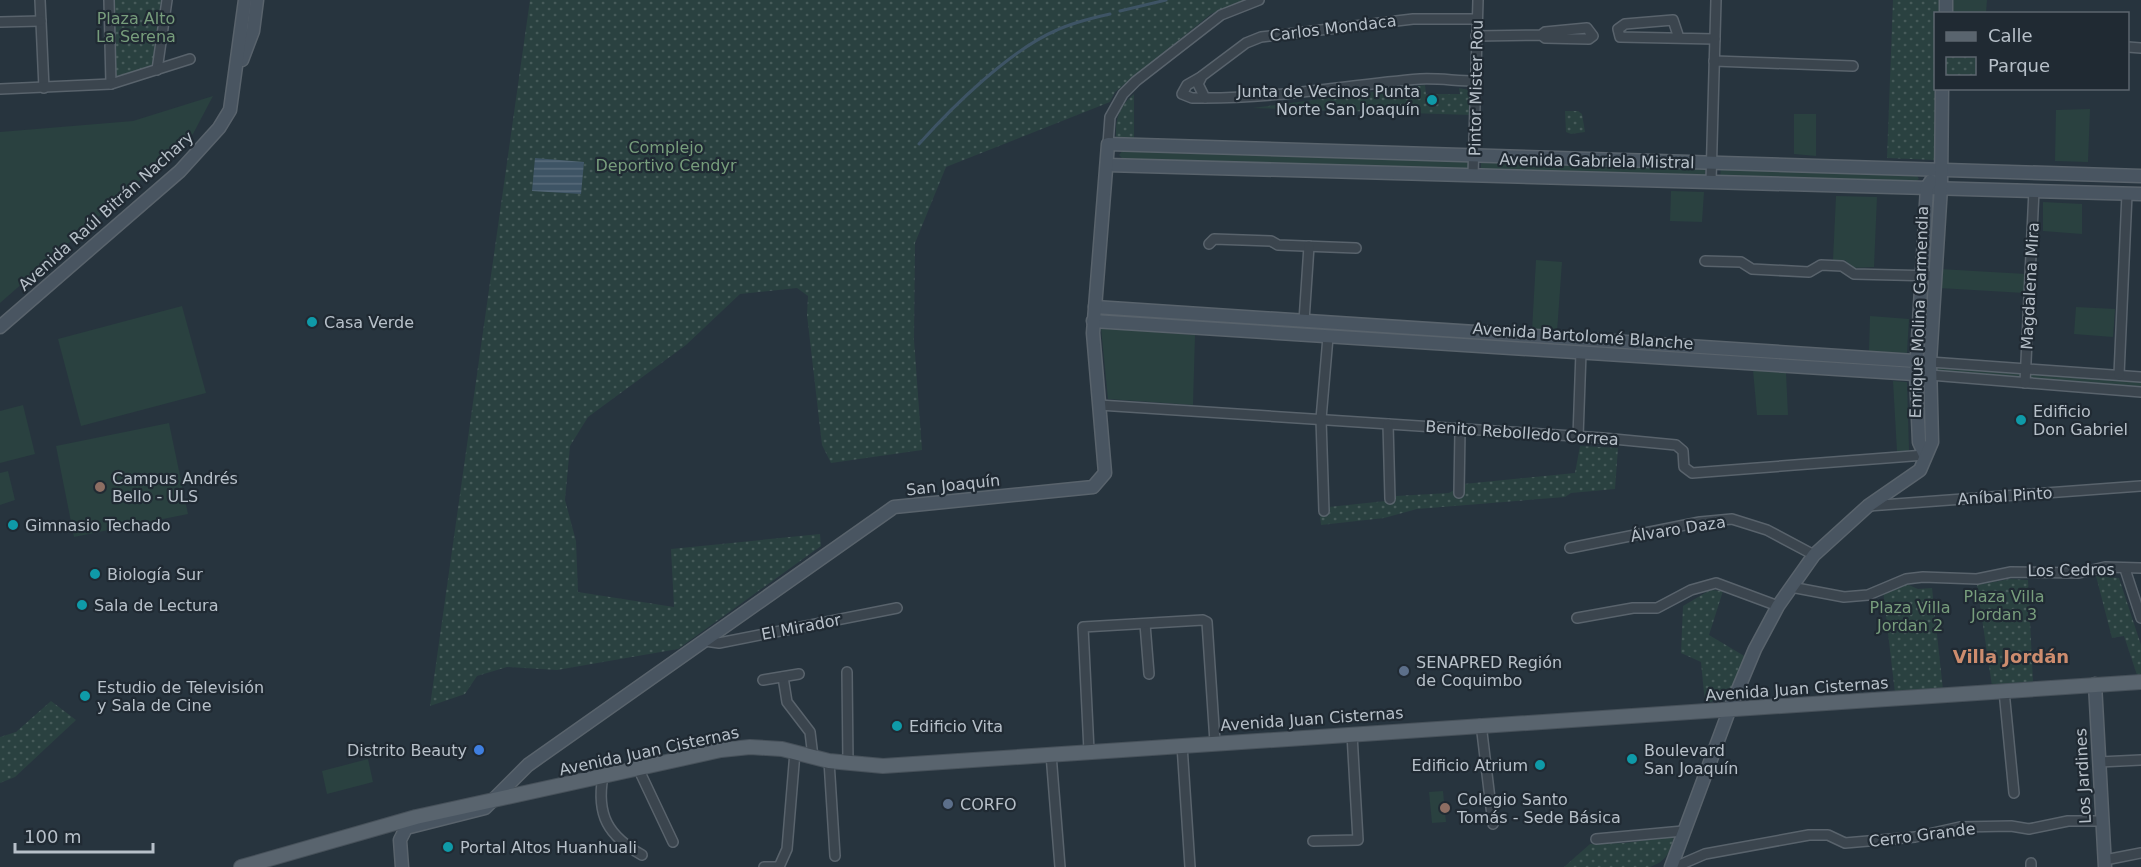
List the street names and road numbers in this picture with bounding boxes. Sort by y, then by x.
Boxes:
street label: Carlos Mondaca [1269,11,1397,45]
street label: Pintor Mister Rou [1465,20,1487,156]
street label: Avenida Raúl Bitrán Nachary [15,127,197,295]
street label: Avenida Gabriela Mistral [1499,150,1695,172]
street label: Enrique Molina Garmendia [1906,205,1932,419]
street label: Magdalena Mira [2017,222,2043,350]
street label: Avenida Bartolomé Blanche [1472,319,1694,353]
street label: Benito Rebolledo Correa [1425,417,1619,449]
street label: San Joaquín [905,471,1001,499]
street label: Aníbal Pinto [1957,483,2053,509]
street label: Álvaro Daza [1629,512,1727,546]
street label: Los Cedros [2027,560,2115,580]
street label: El Mirador [760,610,843,644]
street label: Avenida Juan Cisternas [1705,673,1889,705]
street label: Avenida Juan Cisternas [1220,703,1404,735]
street label: Avenida Juan Cisternas [557,723,741,779]
street label: Los Jardines [2071,728,2095,824]
street label: Cerro Grande [1868,819,1976,851]

